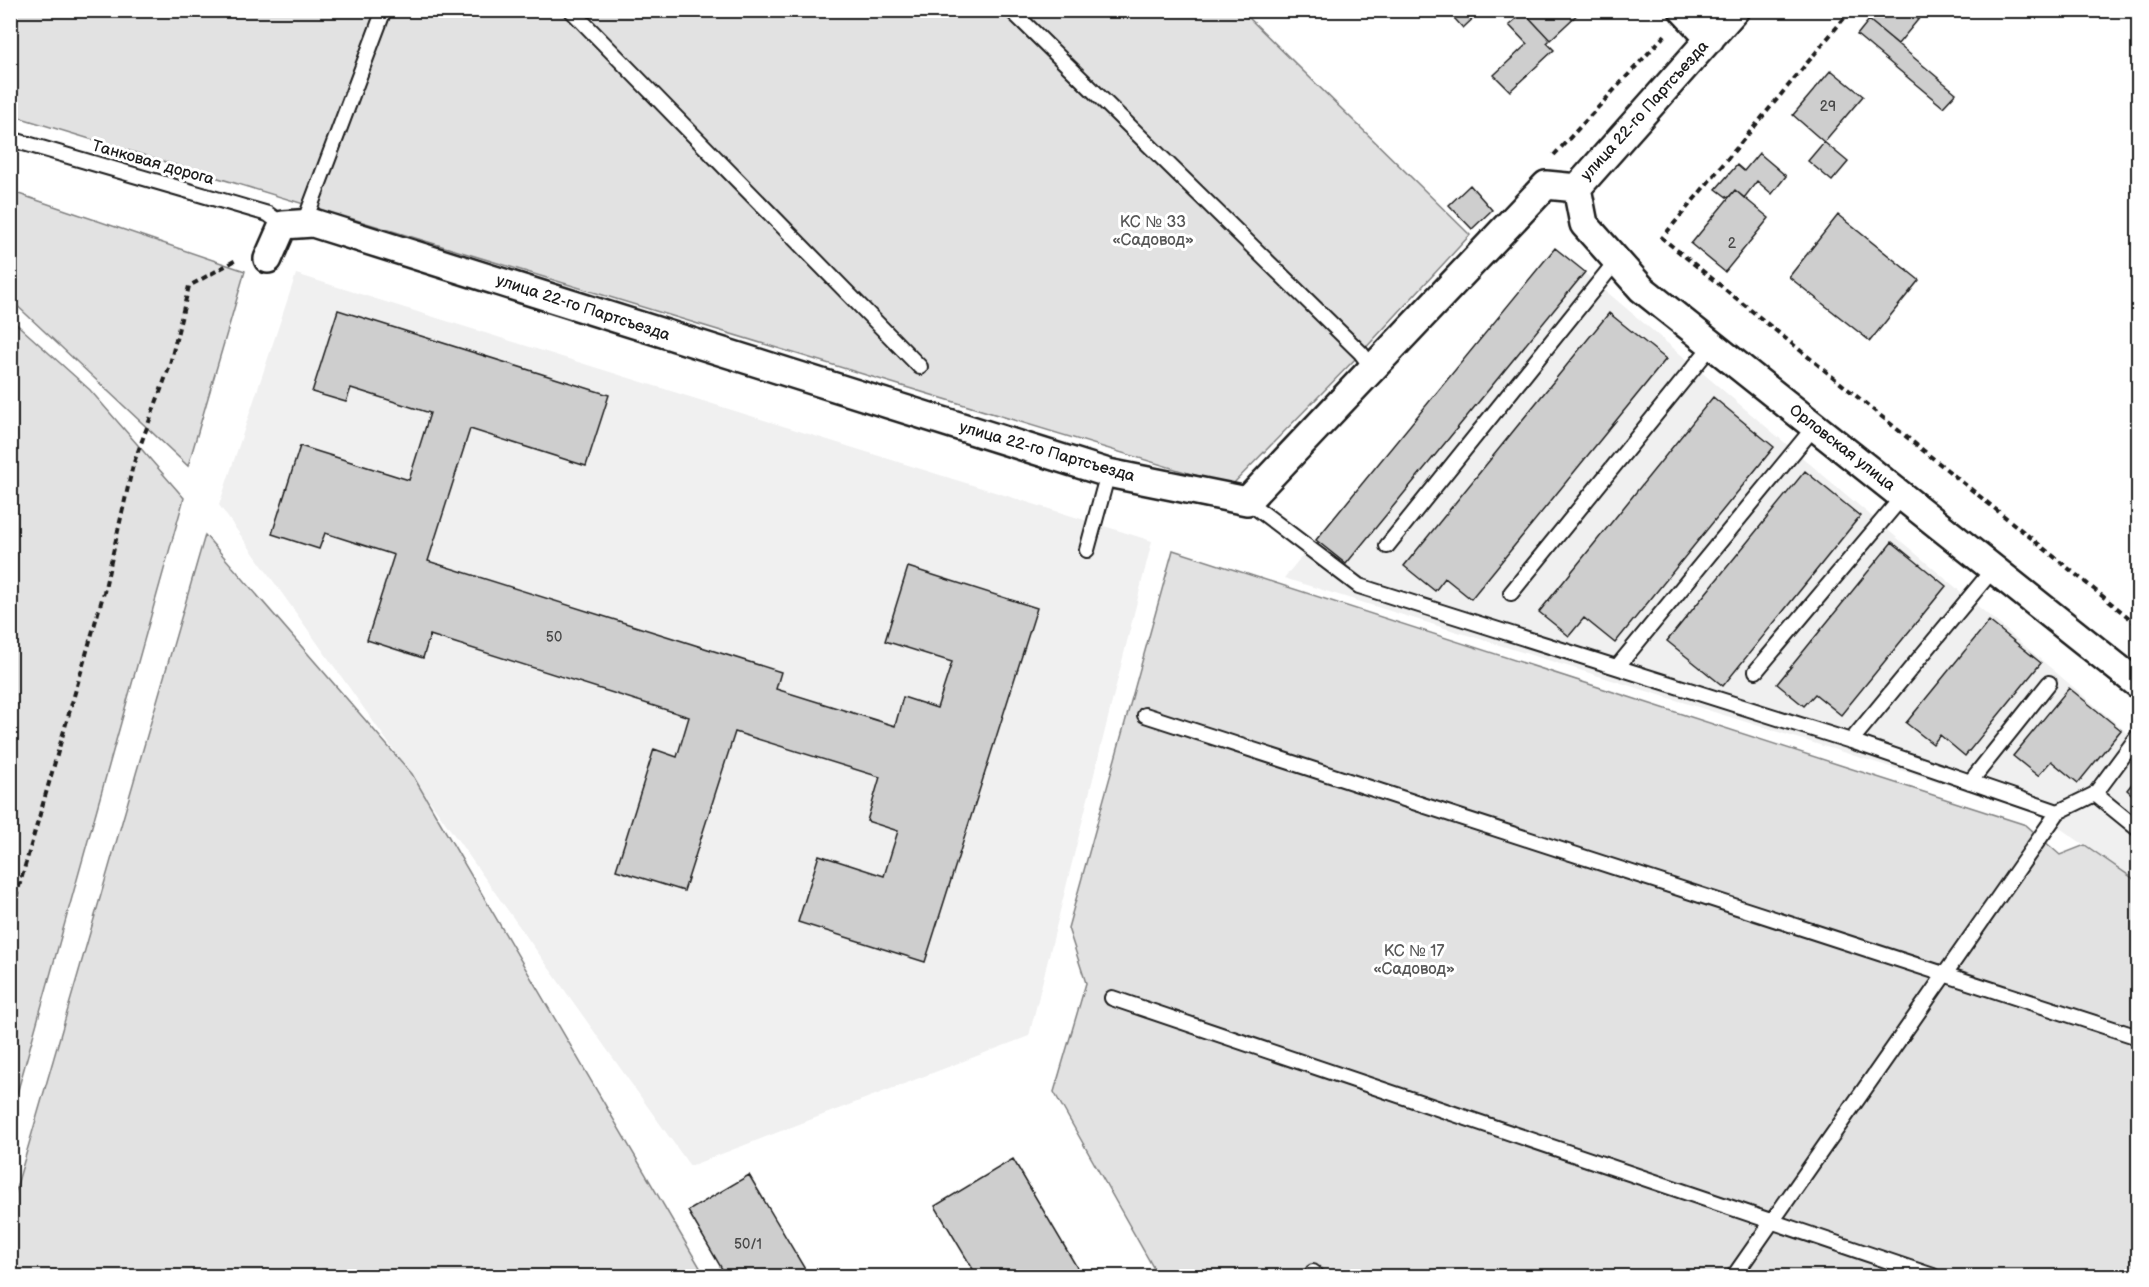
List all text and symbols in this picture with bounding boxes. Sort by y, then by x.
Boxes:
street label: улица 22-го Партсъезда [1577,37,1713,185]
house number: 29 [1820,98,1836,115]
street label: Танковая дорога [90,136,217,190]
park label: КС № 33 «Садовод» [1112,213,1194,250]
house number: 2 [1728,235,1737,252]
street label: улица 22-го Партсъезда [494,271,673,345]
street label: Орловская улица [1785,401,1899,496]
street label: улица 22-го Партсъезда [957,418,1138,486]
house number: 50 [546,629,562,646]
park label: КС № 17 «Садовод» [1373,942,1455,979]
house number: 50/1 [734,1236,762,1253]

